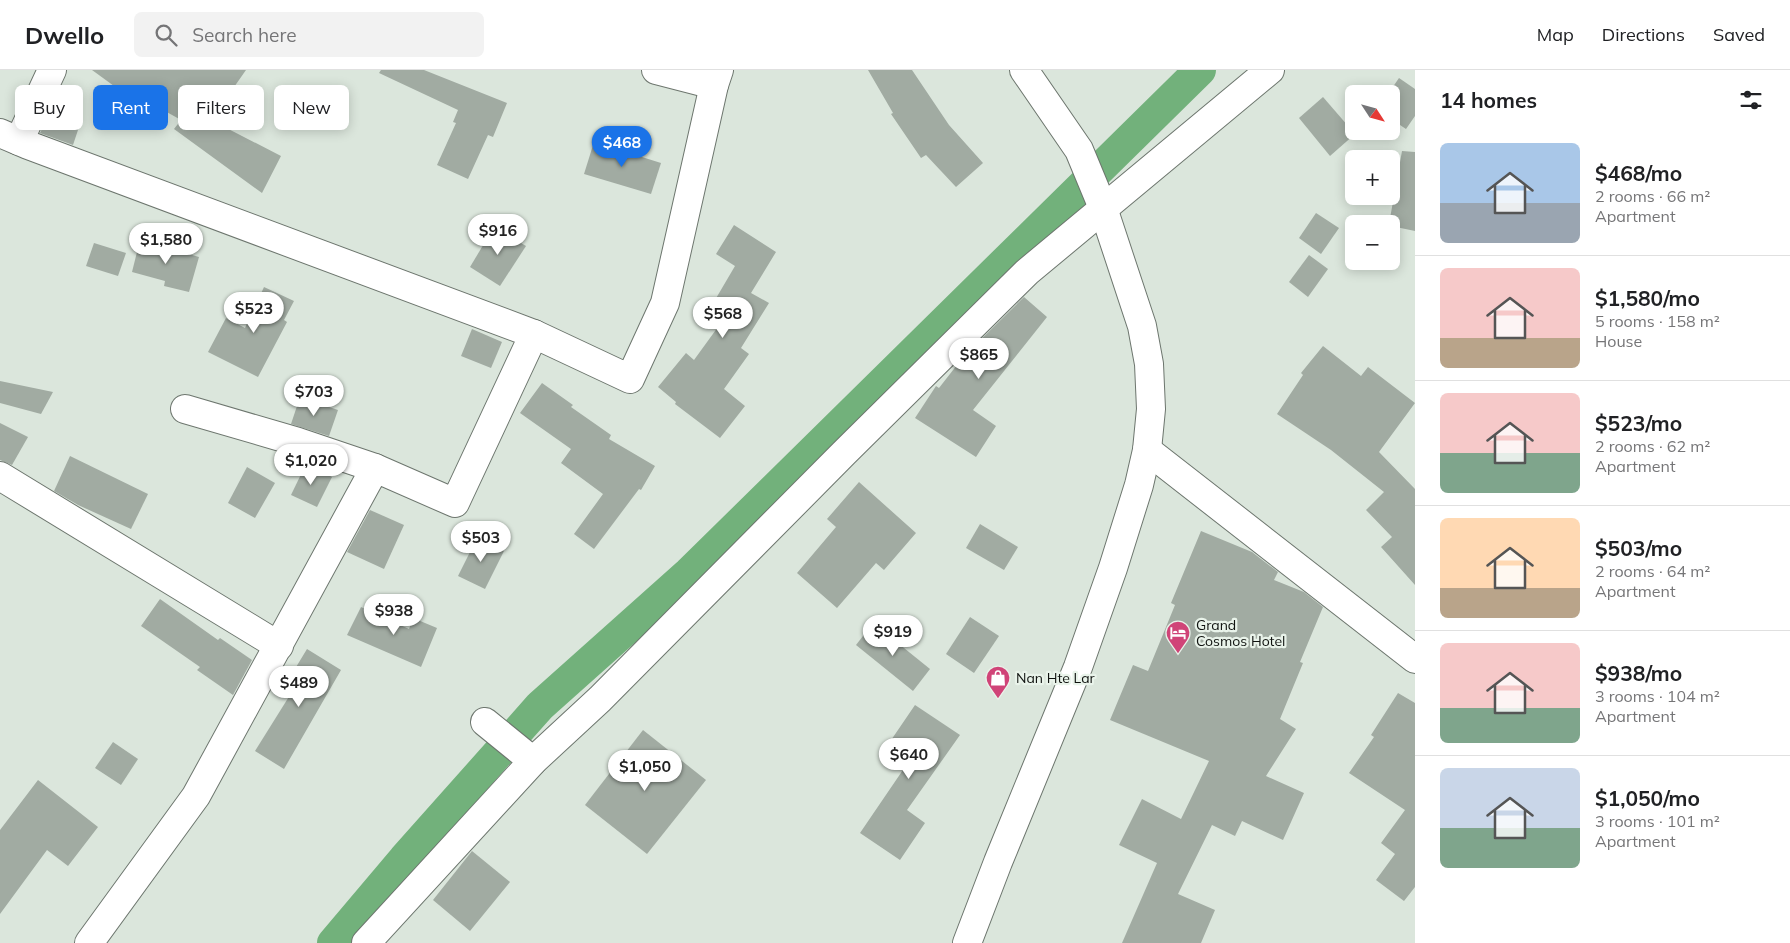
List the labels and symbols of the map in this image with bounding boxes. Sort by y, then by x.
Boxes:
north arrow [1345,85,1400,140]
pin: $468 [592,126,652,168]
pin: $916 [468,214,528,256]
pin: $1,580 [125,222,207,265]
pin: $523 [224,292,284,334]
pin: $568 [693,296,753,339]
pin: $865 [949,338,1009,380]
pin: $703 [284,374,344,417]
pin: $1,020 [270,444,352,486]
pin: $503 [451,520,511,563]
pin: $938 [364,594,424,636]
pin: $919 [863,614,923,657]
place label: Grand Cosmos Hotel [1196,616,1285,650]
hotel icon: Grand Cosmos Hotel [1165,620,1191,654]
shop icon: Nan Hte Lar [985,665,1011,699]
pin: $489 [269,666,329,708]
place label: Nan Hte Lar [1016,669,1096,687]
pin: $640 [879,738,939,780]
pin: $1,050 [604,750,686,792]

